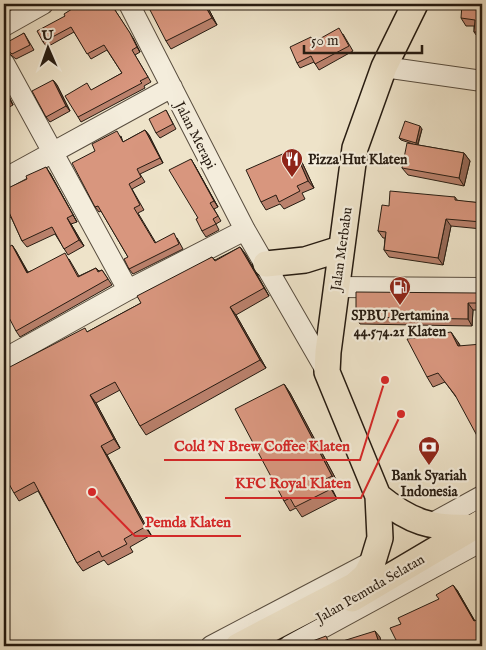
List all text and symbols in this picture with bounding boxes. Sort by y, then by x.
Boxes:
north arrow [22,22,72,72]
scale bar [304,22,421,54]
text: U [40,27,55,45]
text: 50 m [311,31,339,50]
street label: Jalan Merapi [169,97,220,173]
restaurant icon: Pizza Hut Klaten [280,147,304,178]
place label: Pizza Hut Klaten [308,151,408,169]
street label: Jalan Merbabu [327,206,357,294]
fuel station icon: SPBU Pertamina 44.574.21 Klaten [388,275,412,306]
place label: SPBU Pertamina 44.574.21 Klaten [351,307,450,341]
callout: Cold 'N Brew Coffee Klaten [164,430,360,460]
bank icon: Bank Syariah Indonesia [417,435,441,466]
text: Cold 'N Brew Coffee Klaten [174,437,350,456]
place label: Bank Syariah Indonesia [391,467,467,501]
callout: KFC Royal Klaten [225,468,361,498]
text: KFC Royal Klaten [235,474,351,493]
callout: Pemda Klaten [135,506,241,536]
text: Pemda Klaten [145,513,231,532]
street label: Jalan Pemuda Selatan [311,550,428,628]

